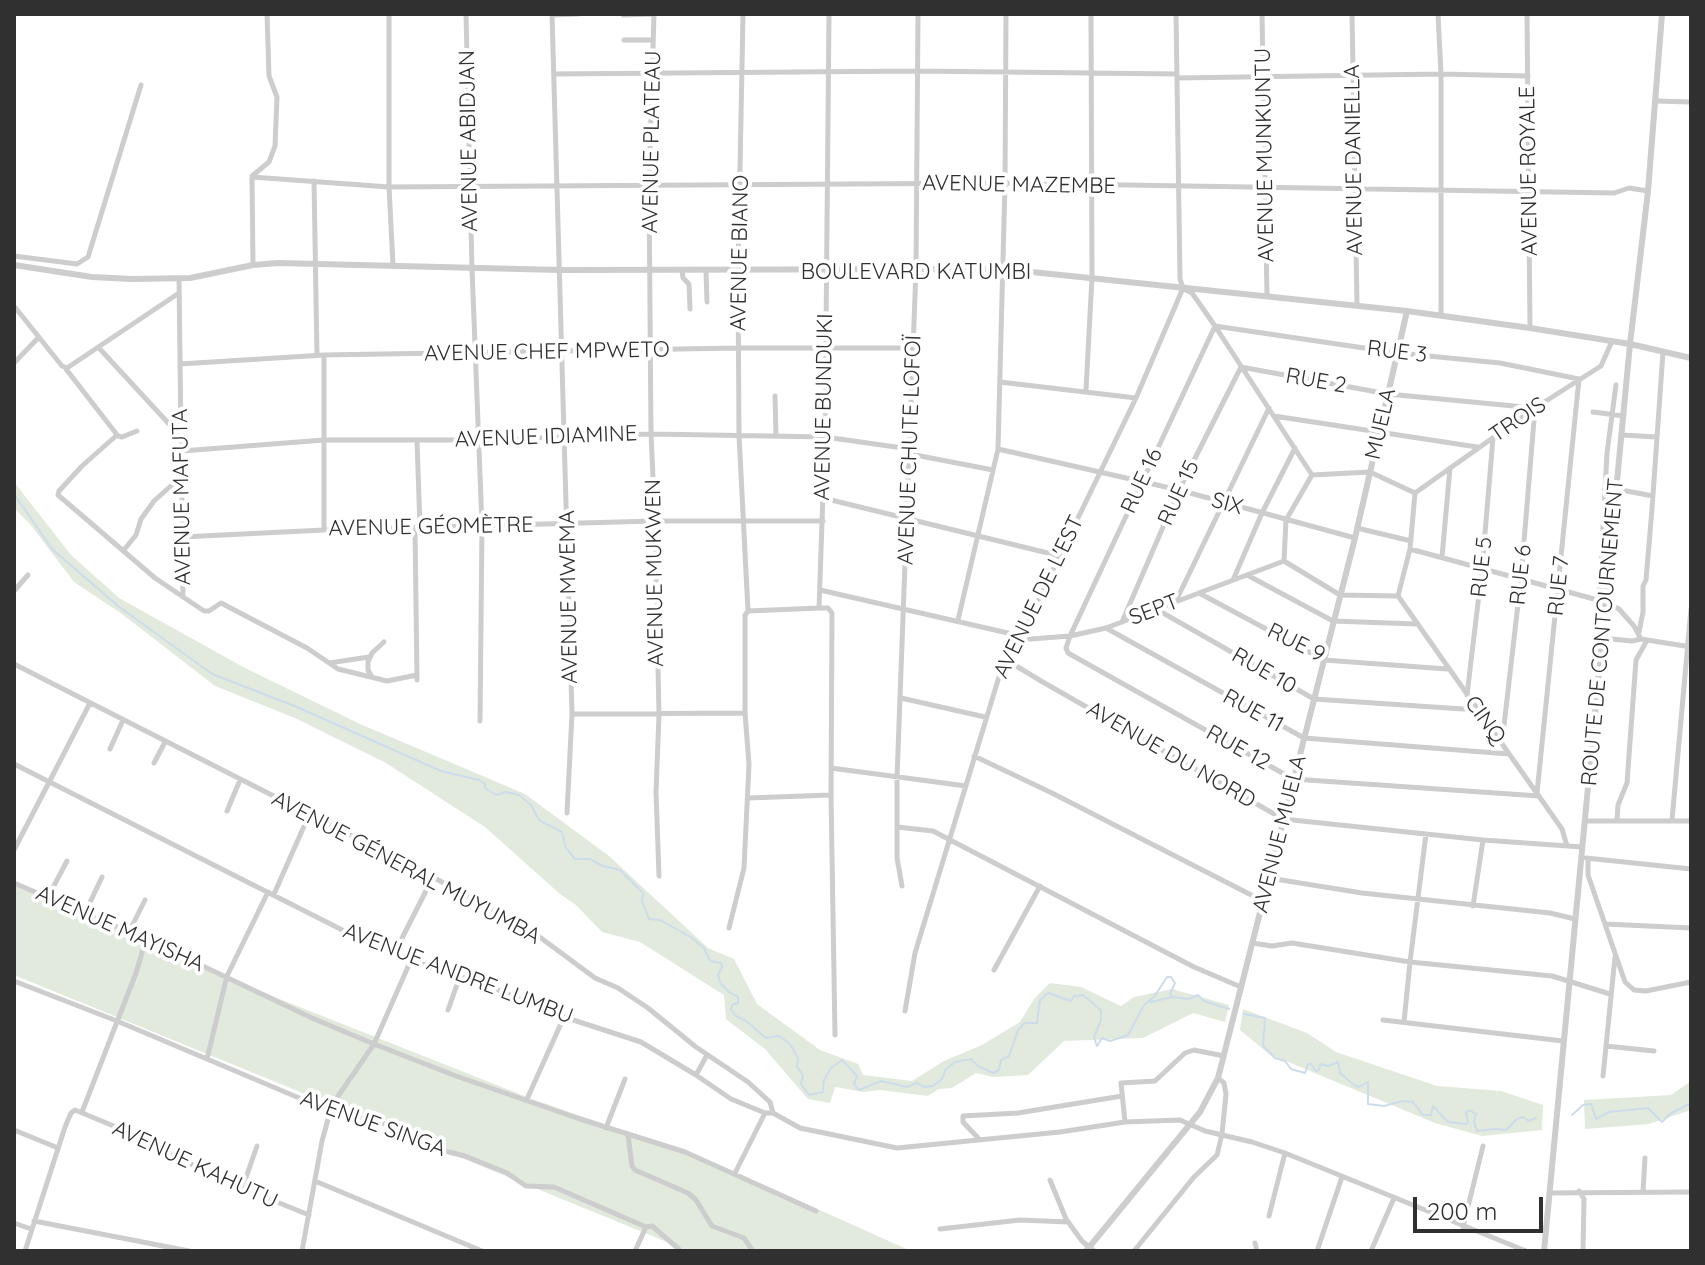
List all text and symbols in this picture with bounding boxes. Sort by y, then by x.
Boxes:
street label: AVENUE MUNKUNTU [1250,47,1280,263]
street label: AVENUE ABIDJAN [454,50,484,232]
street label: AVENUE PLATEAU [637,50,667,234]
street label: AVENUE DANIELLA [1339,64,1369,256]
street label: AVENUE ROYALE [1514,86,1544,256]
street label: AVENUE MAZEMBE [922,170,1116,200]
street label: AVENUE BIANO [725,175,755,331]
street label: BOULEVARD KATUMBI [801,259,1031,285]
street label: AVENUE BUNDUKI [809,313,839,501]
street label: AVENUE CHUTE LOFOÏ [893,335,927,565]
street label: RUE 3 [1365,335,1429,369]
street label: AVENUE CHEF MPWETO [424,337,670,367]
street label: RUE 2 [1284,363,1348,399]
street label: MUELA [1360,386,1402,462]
street label: TROIS [1485,392,1551,448]
street label: AVENUE MAFUTA [167,409,197,585]
street label: AVENUE IDIAMINE [454,421,638,453]
street label: RUE 16 [1115,444,1169,518]
street label: RUE 15 [1152,456,1206,530]
street label: ROUTE DE CONTOURNEMENT [1576,477,1630,787]
street label: AVENUE MUKWEN [640,479,670,667]
street label: SIX [1209,487,1245,521]
street label: AVENUE MWEMA [554,510,584,684]
street label: AVENUE DE L'EST [988,511,1090,683]
street label: AVENUE GÉOMÈTRE [328,512,534,542]
street label: RUE 5 [1466,535,1498,599]
street label: RUE 6 [1505,543,1537,607]
street label: RUE 7 [1543,555,1575,617]
street label: SEPT [1125,588,1183,632]
street label: RUE 9 [1263,618,1329,668]
street label: RUE 10 [1227,642,1301,700]
street label: RUE 11 [1218,684,1288,738]
street label: CINQ [1459,691,1511,749]
street label: AVENUE DU NORD [1082,696,1260,814]
street label: RUE 12 [1201,720,1275,776]
street label: AVENUE MUELA [1248,752,1312,916]
street label: AVENUE GÉNERAL MUYUMBA [267,786,545,950]
street label: AVENUE MAYISHA [32,880,208,978]
street label: AVENUE ANDRE LUMBU [339,918,577,1030]
street label: AVENUE SINGA [297,1085,449,1163]
street label: AVENUE KAHUTU [108,1115,282,1215]
scale bar [1417,1181,1547,1231]
text: 200 m [1427,1196,1497,1226]

